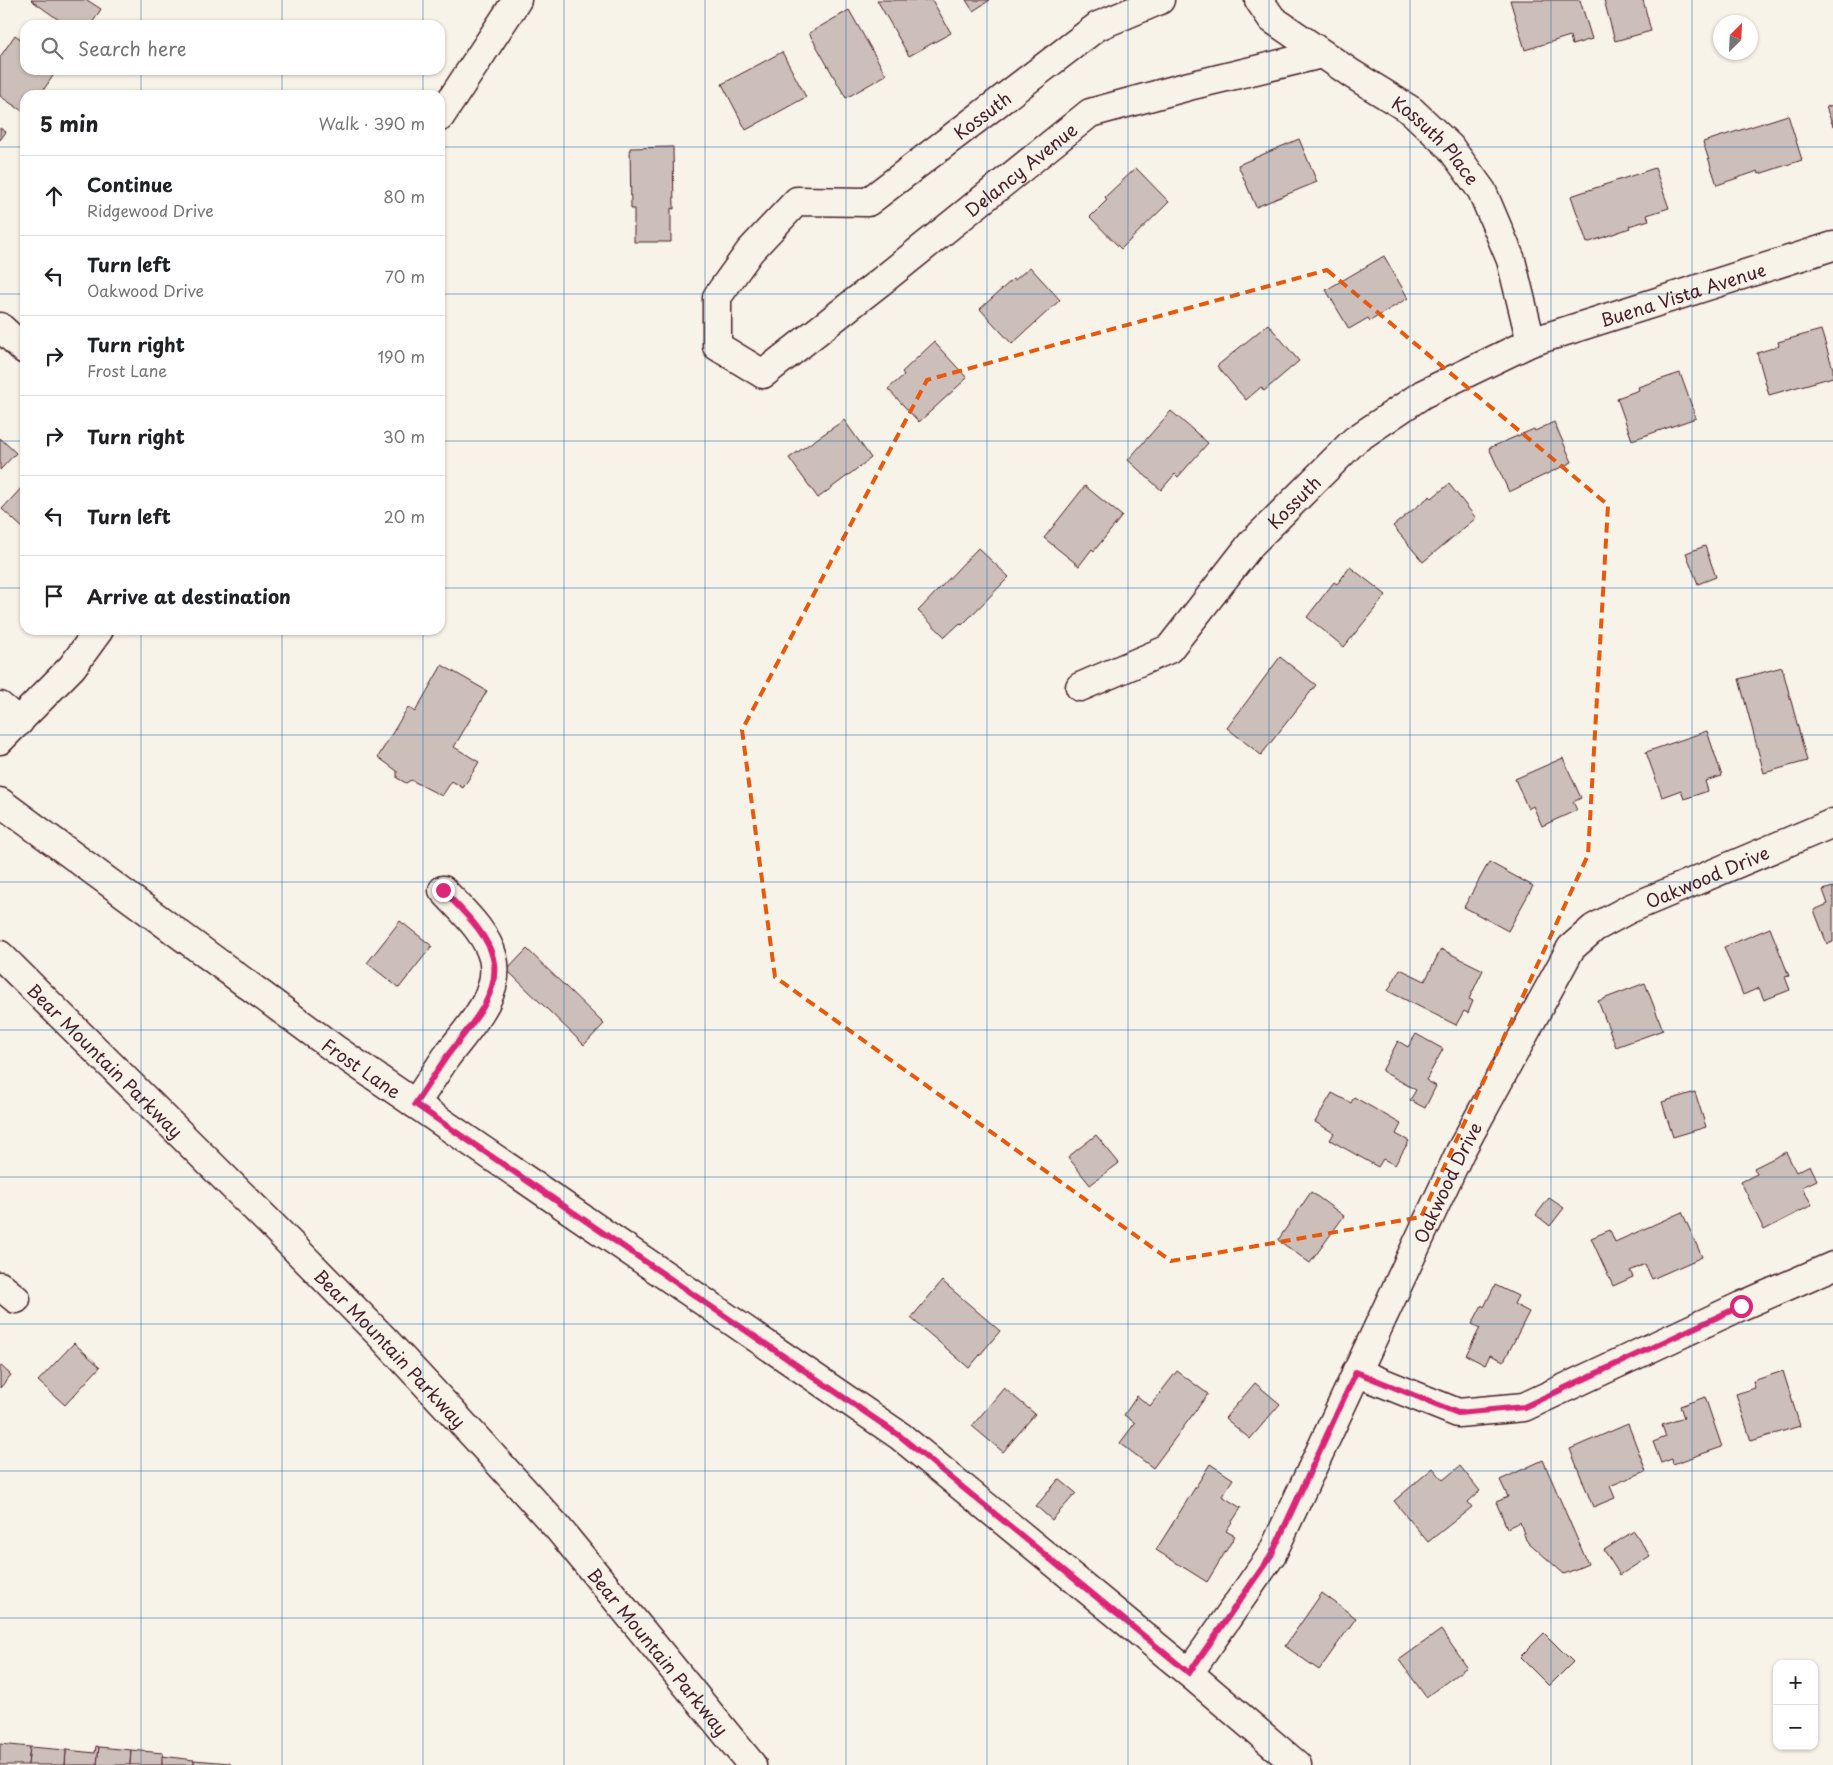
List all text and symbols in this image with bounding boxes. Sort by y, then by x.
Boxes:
north arrow [1713,15,1758,60]
search box [20,20,445,75]
icon: search [38,34,66,62]
text: Search here [78,34,187,62]
street label: Kossuth [948,84,1016,146]
street label: Kossuth Place [1387,88,1486,190]
text: 5 min [40,107,98,139]
text: Walk · 390 m [319,111,425,135]
street label: Delancy Avenue [959,115,1082,223]
text: Continue [87,170,173,198]
icon: ahead [40,182,68,210]
text: 80 m [383,184,425,208]
text: Ridgewood Drive [87,198,214,222]
text: Turn left [87,250,171,278]
street label: Buena Vista Avenue [1596,255,1769,333]
icon: left [40,262,68,290]
text: 70 m [385,264,425,288]
text: Oakwood Drive [87,278,204,302]
text: Turn right [87,330,185,358]
icon: right [40,342,68,370]
text: 190 m [377,344,425,368]
text: Frost Lane [87,358,167,382]
icon: right [40,422,68,450]
text: Turn right [87,422,185,450]
text: 30 m [383,424,425,448]
street label: Kossuth [1261,469,1326,534]
icon: left [40,502,68,530]
text: Turn left [87,502,171,530]
text: 20 m [384,504,425,528]
icon: arrive [40,582,68,610]
text: Arrive at destination [87,582,291,610]
street label: Oakwood Drive [1641,838,1773,914]
route end [432,879,455,902]
street label: Bear Mountain Parkway [22,976,190,1143]
street label: Frost Lane [317,1031,407,1104]
street label: Oakwood Drive [1406,1117,1488,1247]
street label: Bear Mountain Parkway [308,1262,473,1433]
route start [1730,1295,1753,1318]
street label: Bear Mountain Parkway [582,1561,736,1741]
map controls [1773,1660,1818,1750]
button: + [1773,1660,1818,1705]
button: − [1773,1705,1818,1750]

